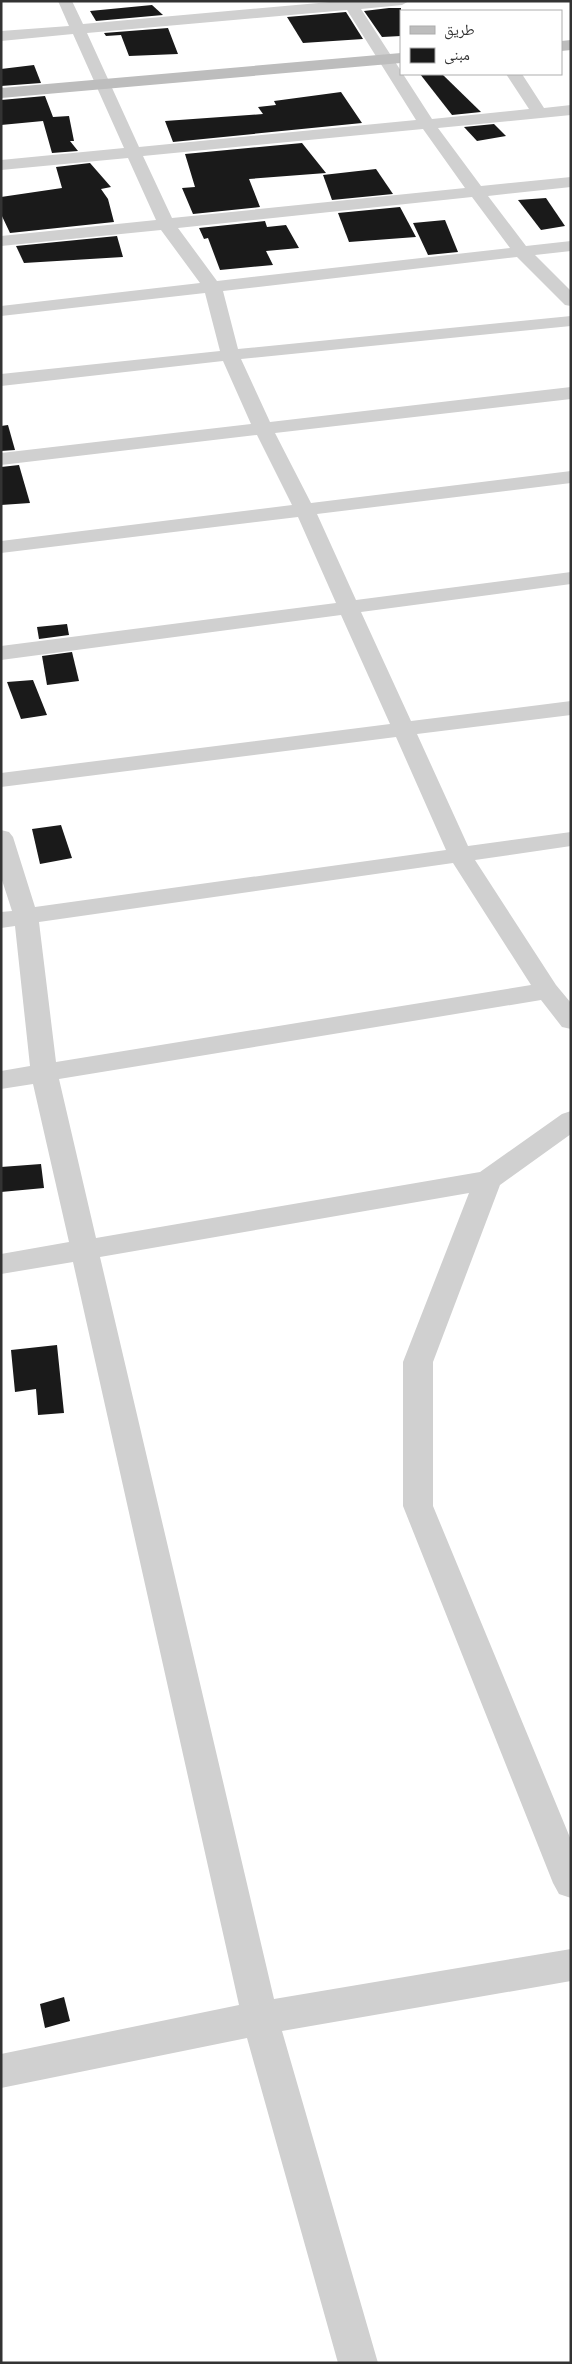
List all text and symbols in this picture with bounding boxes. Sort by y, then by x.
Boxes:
legend [400,10,562,75]
text: طريق [444,20,475,40]
text: مبنى [444,45,470,65]

